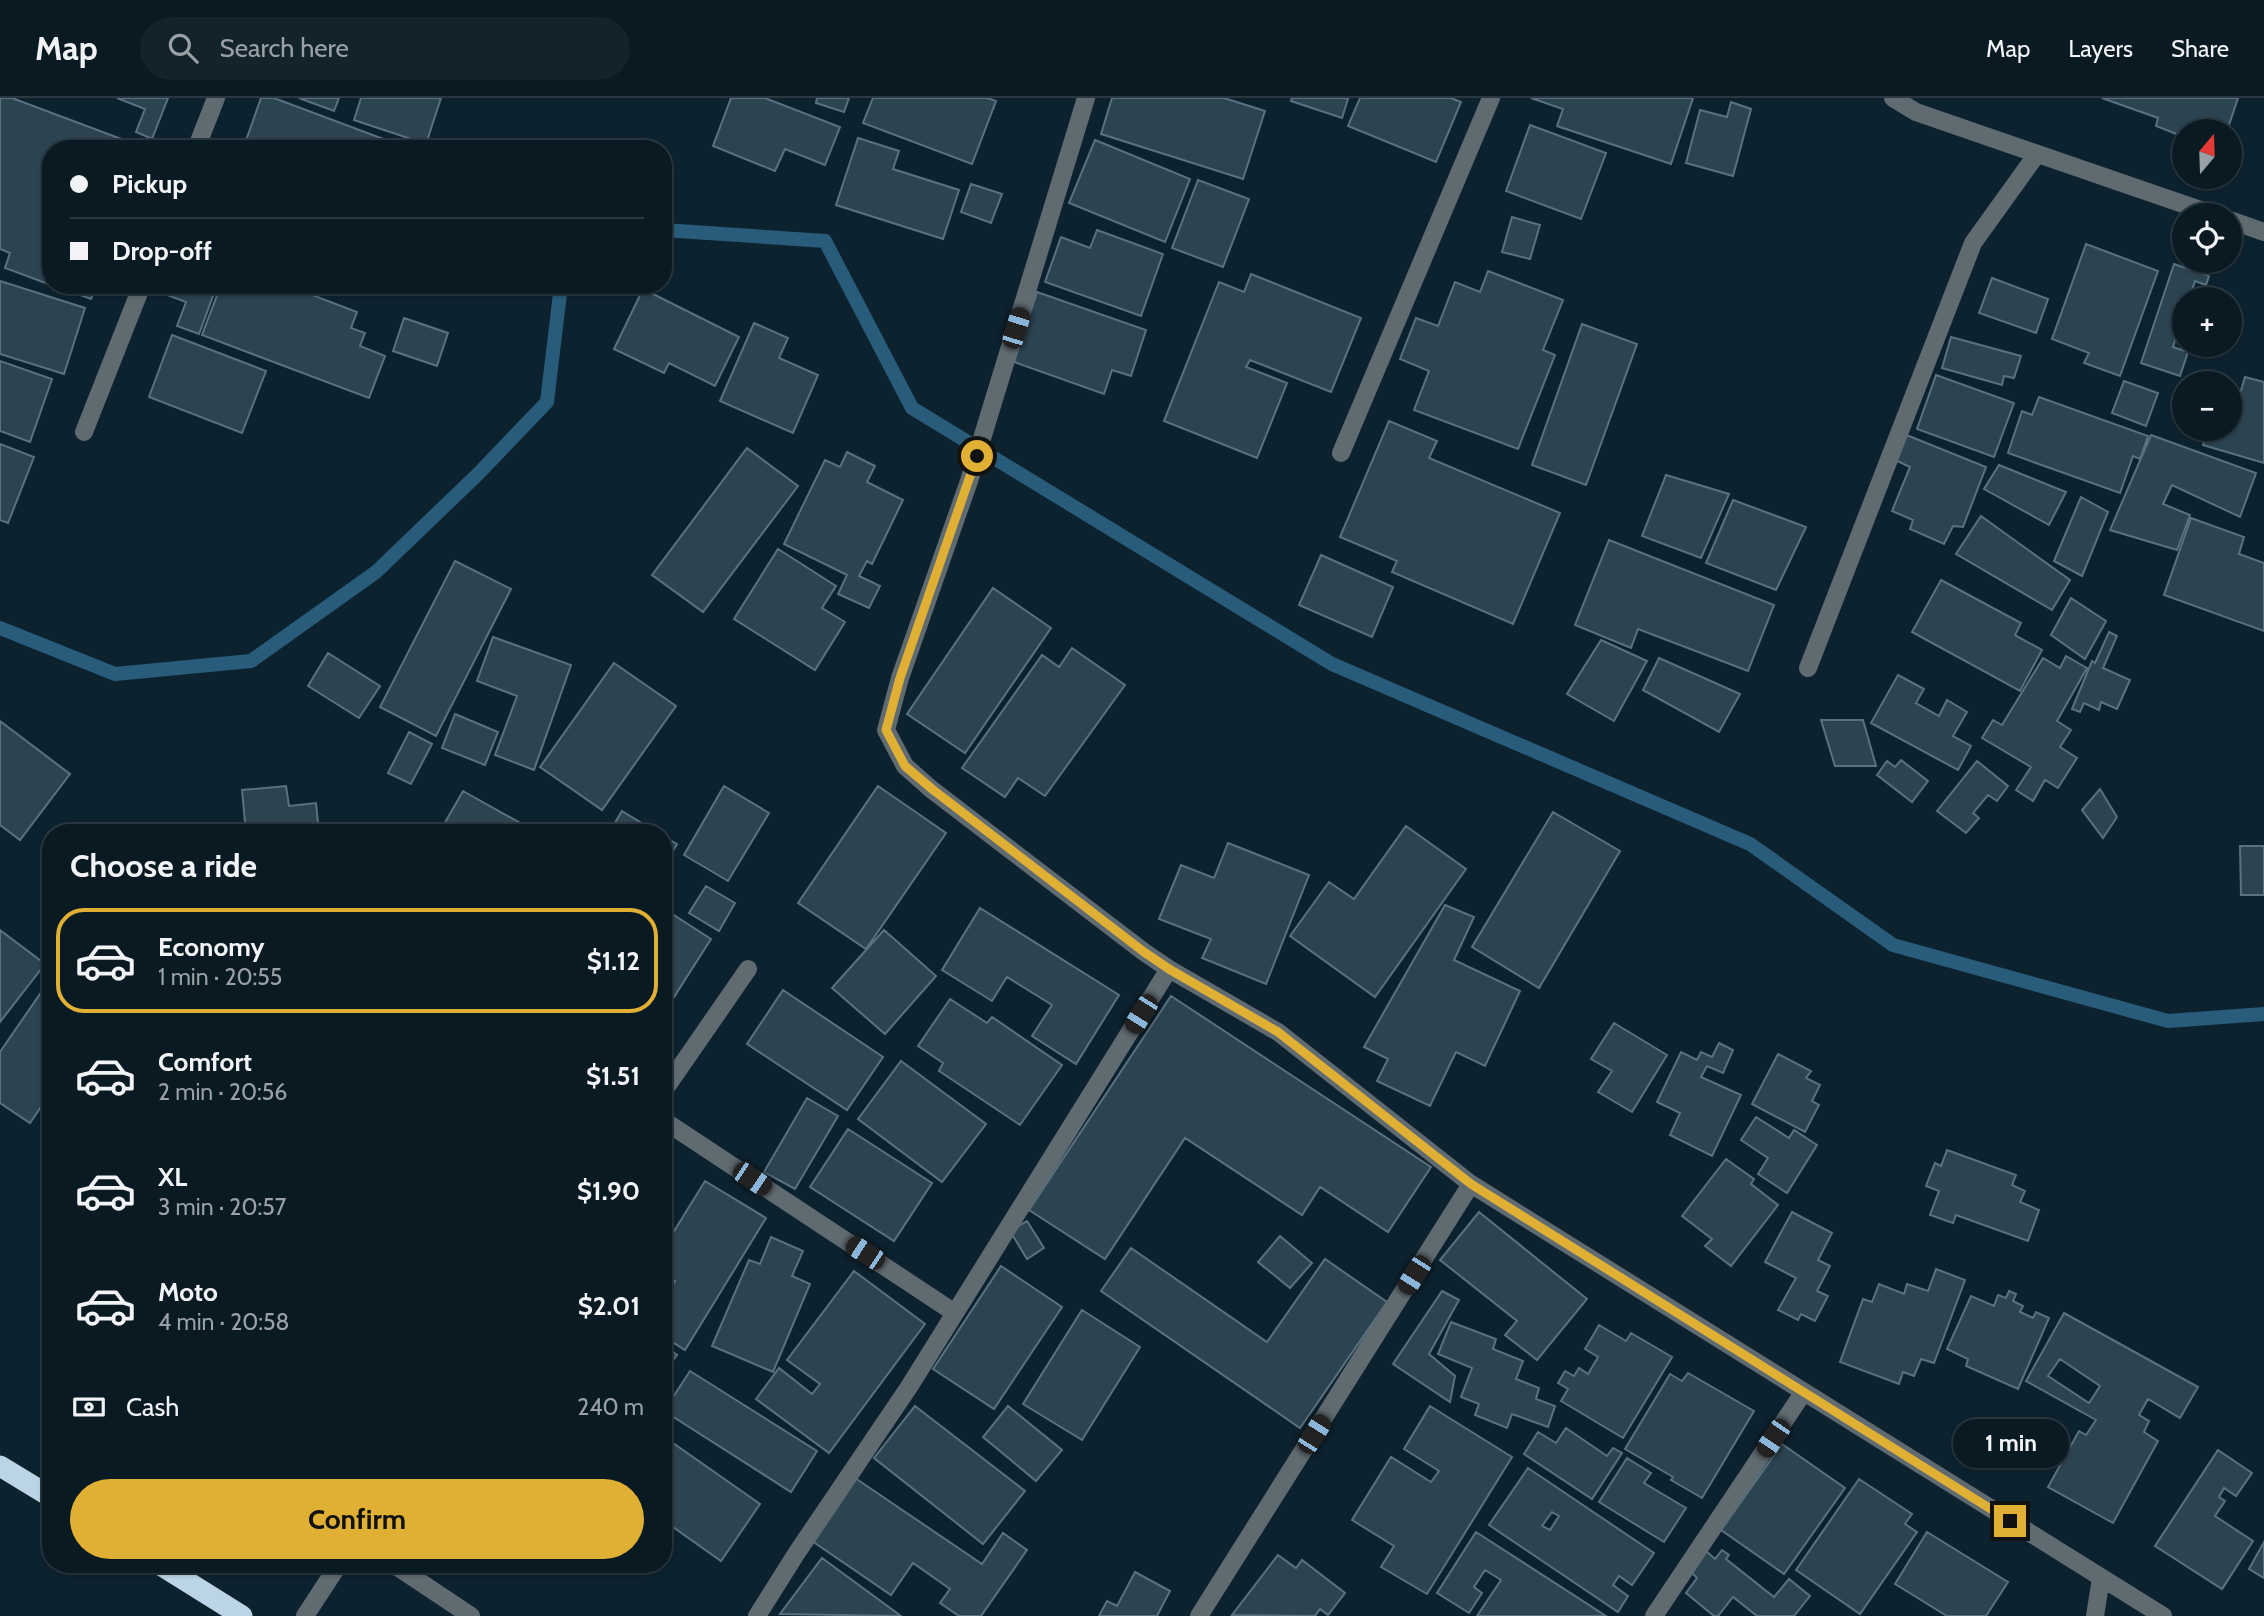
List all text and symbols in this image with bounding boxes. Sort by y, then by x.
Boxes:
search box [140,17,630,80]
text: Map [35,28,98,68]
icon: search [164,29,202,67]
text: Search here [220,32,349,64]
text: Map [1986,34,2030,63]
text: Layers [2068,34,2133,63]
text: Share [2171,34,2229,63]
north arrow [2172,119,2242,189]
map controls [2172,119,2242,441]
text: Pickup [112,168,187,200]
button: locate [2172,203,2242,273]
text: Drop-off [112,235,212,267]
button: + [2172,287,2242,357]
car [1000,305,1033,351]
button: − [2172,371,2242,441]
route start [961,440,993,472]
text: Choose a ride [70,846,257,885]
icon: car [74,929,137,992]
text: Economy [158,931,264,963]
text: $1.12 [587,945,640,977]
text: 1 min · 20:55 [158,963,282,991]
car [1121,991,1162,1037]
icon: car [74,1044,137,1107]
text: Comfort [158,1046,252,1078]
text: $1.51 [586,1060,640,1092]
text: 2 min · 20:56 [158,1078,287,1106]
icon: car [74,1159,137,1222]
car [729,1159,776,1199]
text: XL [158,1161,187,1193]
text: $1.90 [577,1175,640,1207]
text: 3 min · 20:57 [158,1193,286,1221]
car [842,1233,889,1273]
car [1394,1252,1435,1298]
icon: car [74,1274,137,1337]
text: Moto [158,1276,218,1308]
text: $2.01 [578,1290,640,1322]
text: 4 min · 20:58 [158,1308,289,1336]
icon: cash [70,1388,108,1426]
text: Cash [126,1391,179,1423]
text: 240 m [577,1393,644,1421]
car [1294,1411,1335,1457]
car [1753,1415,1794,1461]
callout: 1 min [1952,1420,2068,1468]
text: 1 min [1985,1429,2037,1457]
button: Confirm [70,1479,644,1559]
route end [1994,1505,2026,1537]

